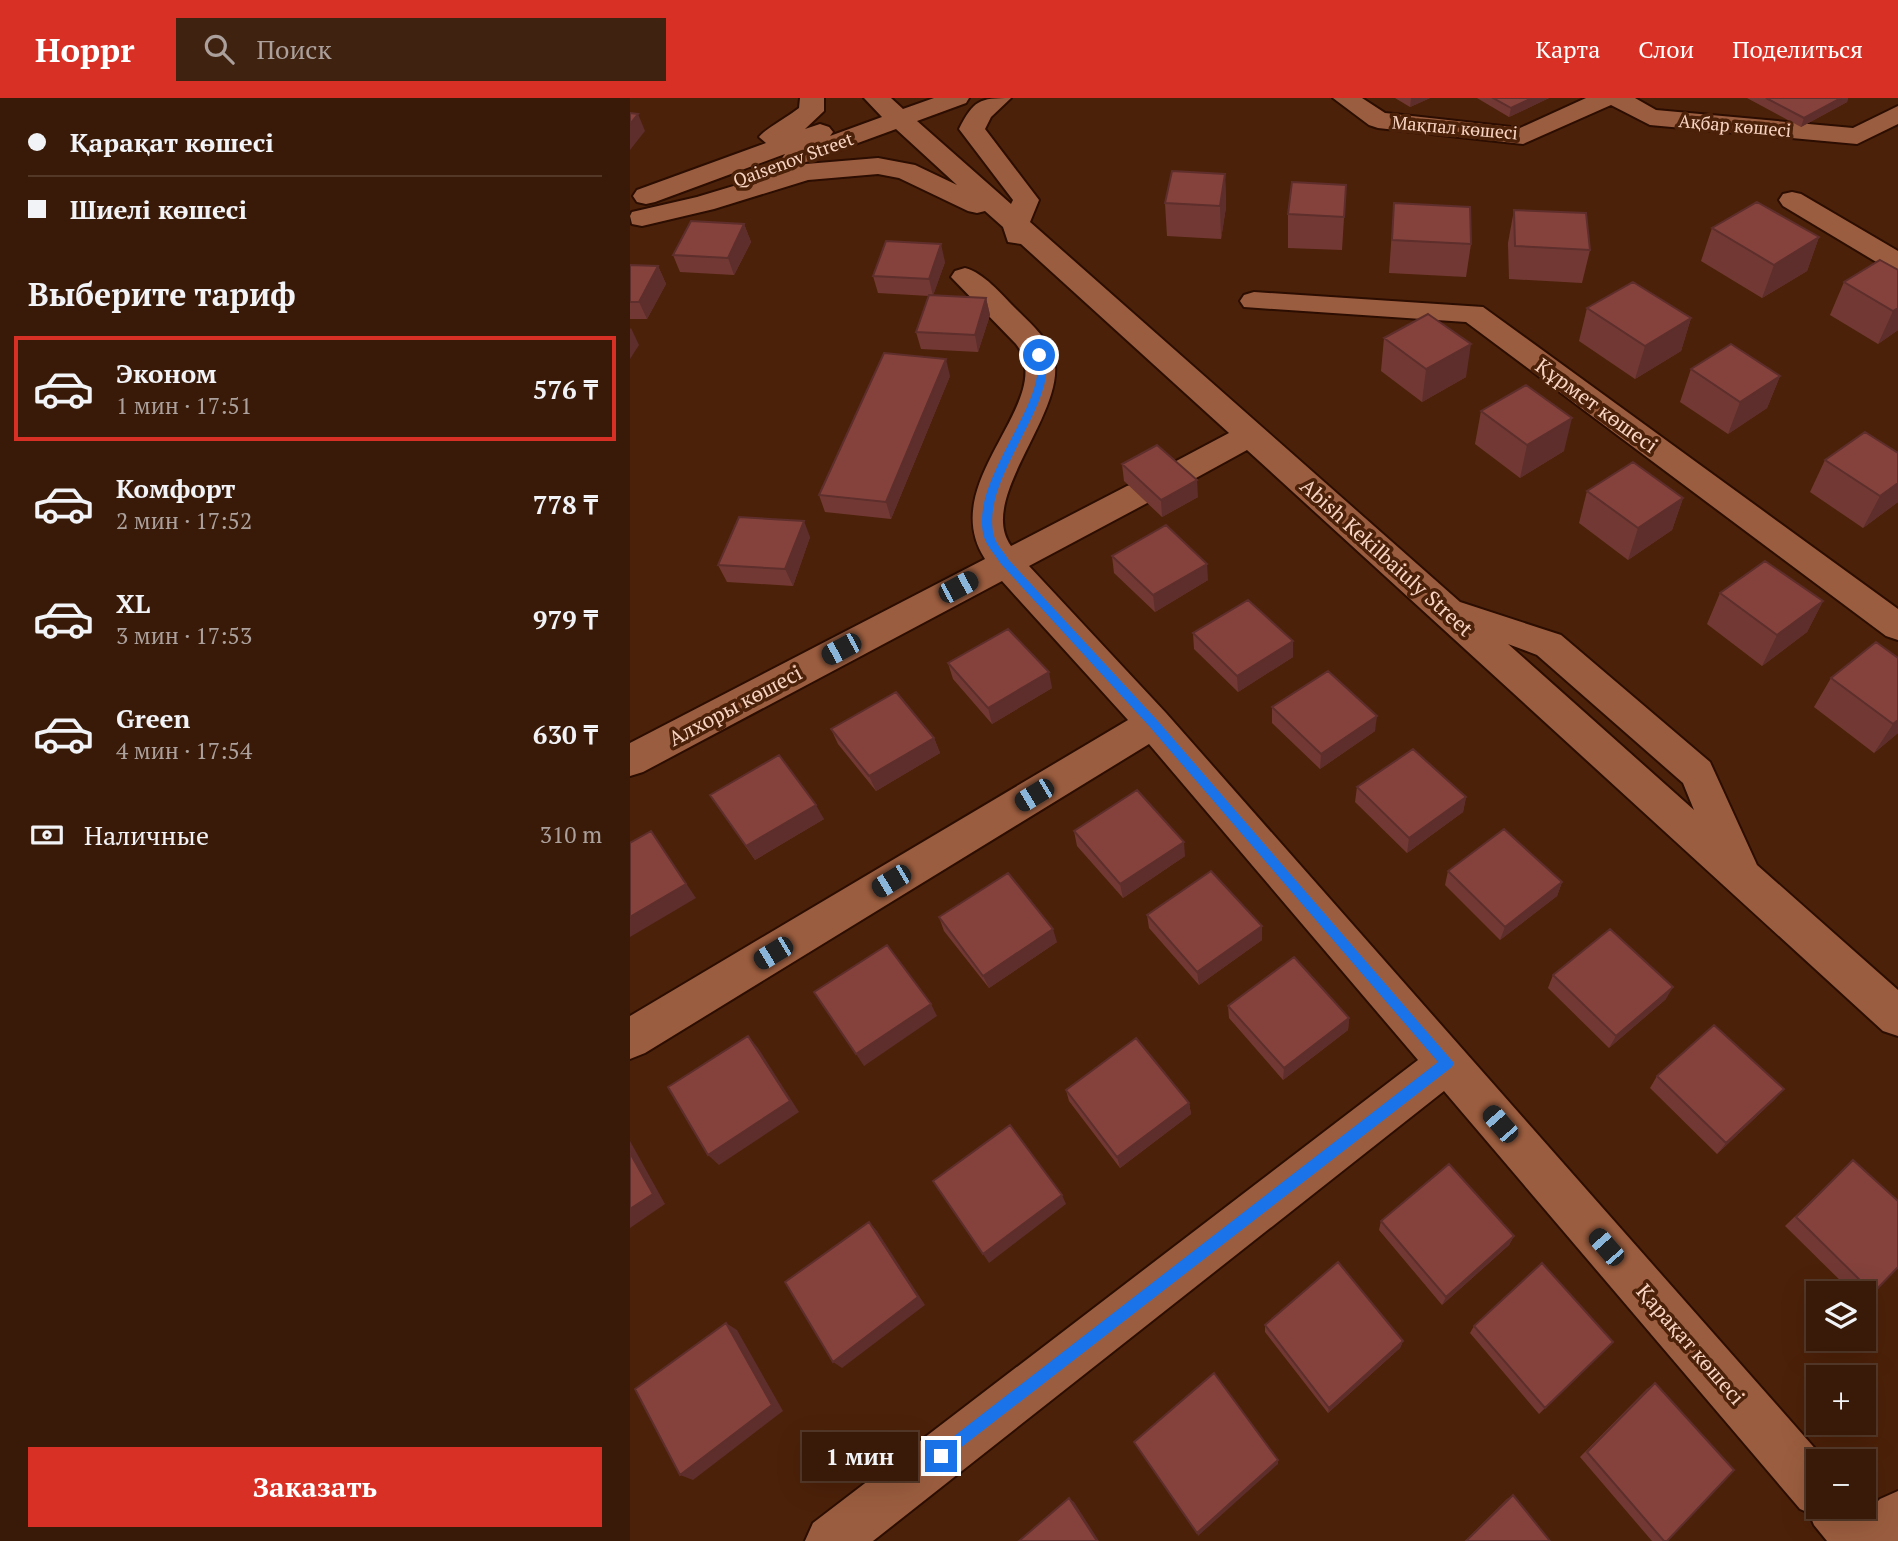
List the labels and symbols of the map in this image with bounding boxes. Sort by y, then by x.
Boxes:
street label: Ақбар көшесі [1678,108,1792,142]
street label: Мақпал көшесі [1391,110,1519,144]
street label: Qaisenov Street [729,126,857,192]
route start [1023,339,1055,371]
street label: Құрмет көшесі [1530,351,1664,459]
street label: Abish Kekilbaiuly Street [1295,472,1480,642]
car [935,568,982,606]
car [818,630,865,668]
street label: Алхоры көшесі [663,658,807,752]
car [1011,775,1058,815]
car [868,861,915,901]
car [750,933,797,973]
car [1479,1101,1522,1147]
car [1585,1224,1628,1270]
street label: Қарақат көшесі [1631,1278,1751,1410]
callout: 1 мин [801,1432,916,1480]
route end [925,1440,957,1472]

